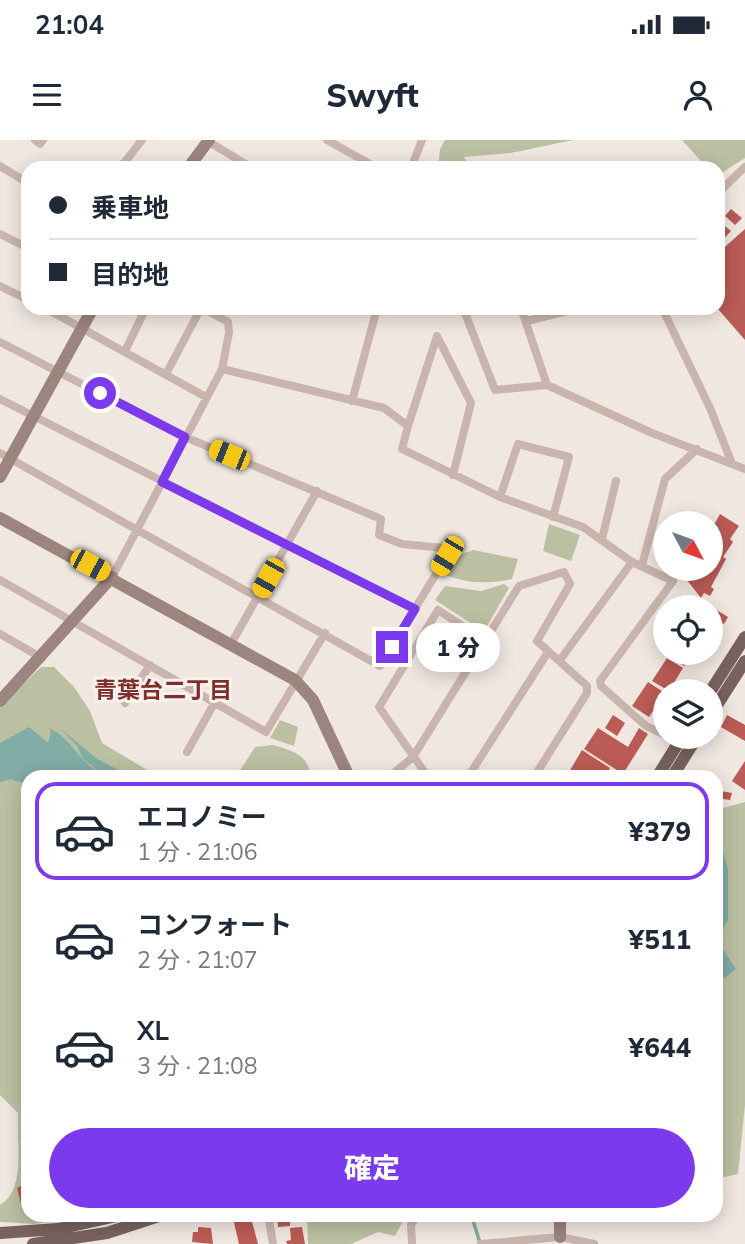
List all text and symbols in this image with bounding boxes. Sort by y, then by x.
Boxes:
text: 21:04 [35,8,104,41]
text: Swyft [326,75,419,115]
icon: menu [28,76,66,114]
icon: person [679,76,717,114]
text: 乗車地 [91,191,169,224]
text: 目的地 [91,258,169,291]
route start [84,377,116,409]
car [206,437,253,473]
north arrow [653,511,723,581]
map controls [653,511,723,749]
car [428,533,467,579]
car [67,546,114,584]
car [249,555,288,601]
button: locate [653,595,723,665]
callout: 1 分 [416,622,500,672]
route end [376,631,408,663]
text: 1 分 [436,633,480,662]
district label: 青葉台二丁目 [94,675,232,704]
button: layers [653,679,723,749]
icon: car [53,800,116,863]
text: エコノミー [137,800,267,833]
text: ¥379 [629,815,691,848]
text: 1 分 · 21:06 [137,837,258,866]
icon: car [53,908,116,971]
text: コンフォート [137,908,292,941]
text: ¥511 [629,923,691,956]
text: 2 分 · 21:07 [137,945,258,974]
text: XL [137,1014,169,1047]
icon: car [53,1016,116,1079]
text: ¥644 [629,1031,691,1064]
text: 3 分 · 21:08 [137,1051,258,1080]
button: 確定 [49,1128,695,1208]

